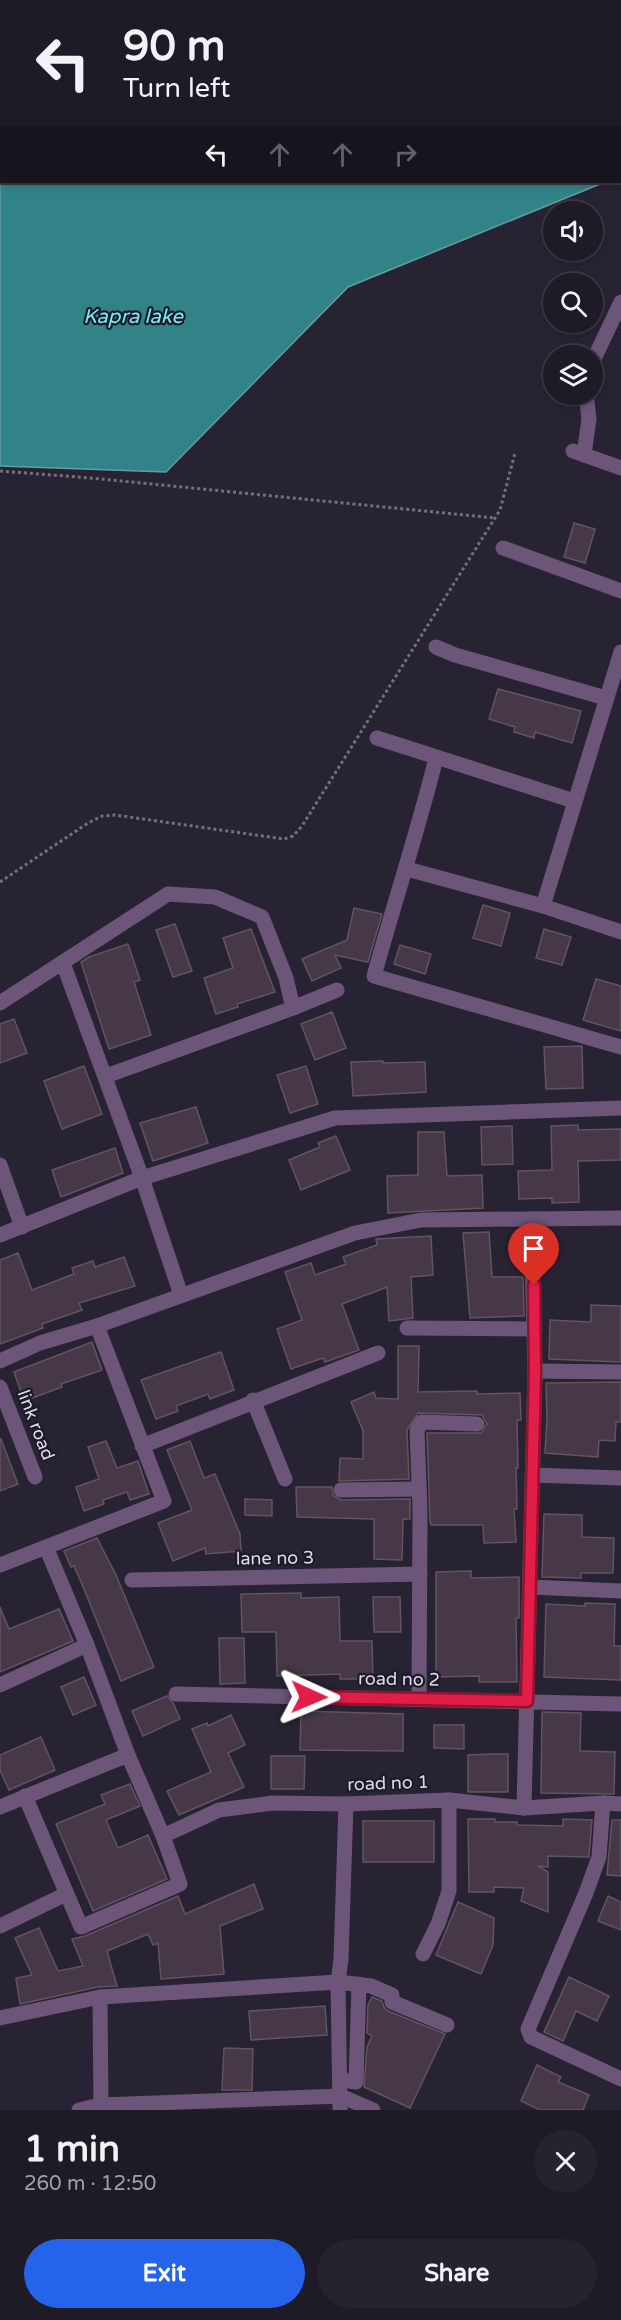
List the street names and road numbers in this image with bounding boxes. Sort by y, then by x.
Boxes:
street label: link road [13,1387,59,1463]
street label: lane no 3 [236,1546,314,1570]
street label: road no 2 [358,1667,440,1691]
street label: road no 1 [347,1771,429,1795]

